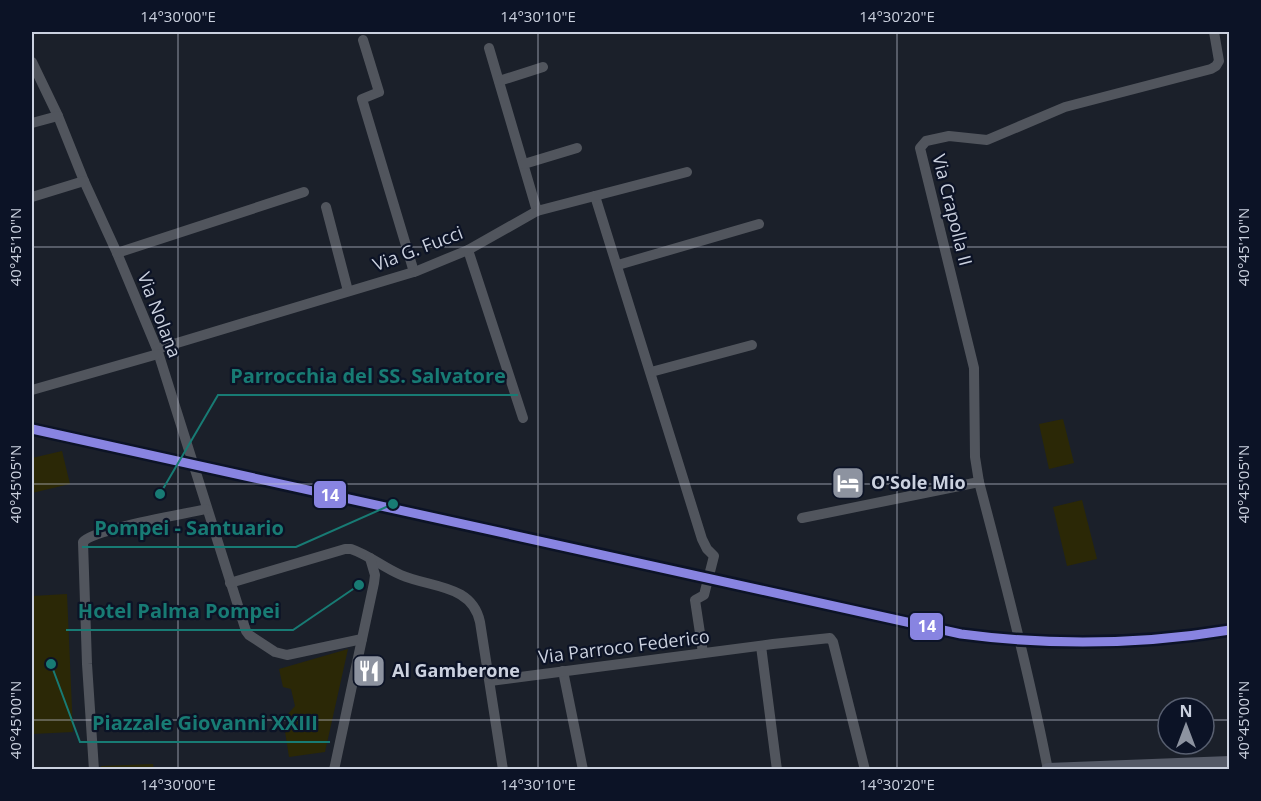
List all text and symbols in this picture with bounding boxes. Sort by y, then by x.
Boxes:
text: 14°30'00"E [140,6,216,26]
text: 14°30'10"E [500,6,576,26]
text: 14°30'20"E [859,6,935,26]
street label: Via Crapolla II [927,151,978,268]
text: 40°45'10"N [5,208,25,286]
text: 40°45'10"N [1233,208,1253,286]
street label: Via G. Fucci [369,220,466,276]
street label: Via Nolana [133,268,187,361]
callout: Parrocchia del SS. Salvatore [218,357,518,395]
text: Parrocchia del SS. Salvatore [230,362,506,389]
text: 40°45'05"N [5,445,25,523]
text: 40°45'05"N [1233,445,1253,523]
hotel icon: O'Sole Mio [830,465,866,501]
place label: O'Sole Mio [871,470,966,494]
line badge: 14 [313,480,347,509]
text: 14 [321,484,339,506]
callout: Pompei - Santuario [82,509,296,547]
text: Pompei - Santuario [94,514,284,541]
callout: Hotel Palma Pompei [66,592,293,630]
text: Hotel Palma Pompei [78,597,280,624]
line badge: 14 [909,612,944,641]
text: 14 [918,615,936,637]
street label: Via Parroco Federico [537,624,711,668]
restaurant icon: Al Gamberone [351,653,387,689]
place label: Al Gamberone [392,658,520,682]
text: 40°45'00"N [5,681,25,759]
text: 40°45'00"N [1233,681,1253,759]
north arrow [1156,696,1216,756]
text: N [1179,700,1193,722]
callout: Piazzale Giovanni XXIII [80,704,330,742]
text: Piazzale Giovanni XXIII [92,709,318,736]
text: 14°30'00"E [140,774,216,794]
text: 14°30'10"E [500,774,576,794]
text: 14°30'20"E [859,774,935,794]

